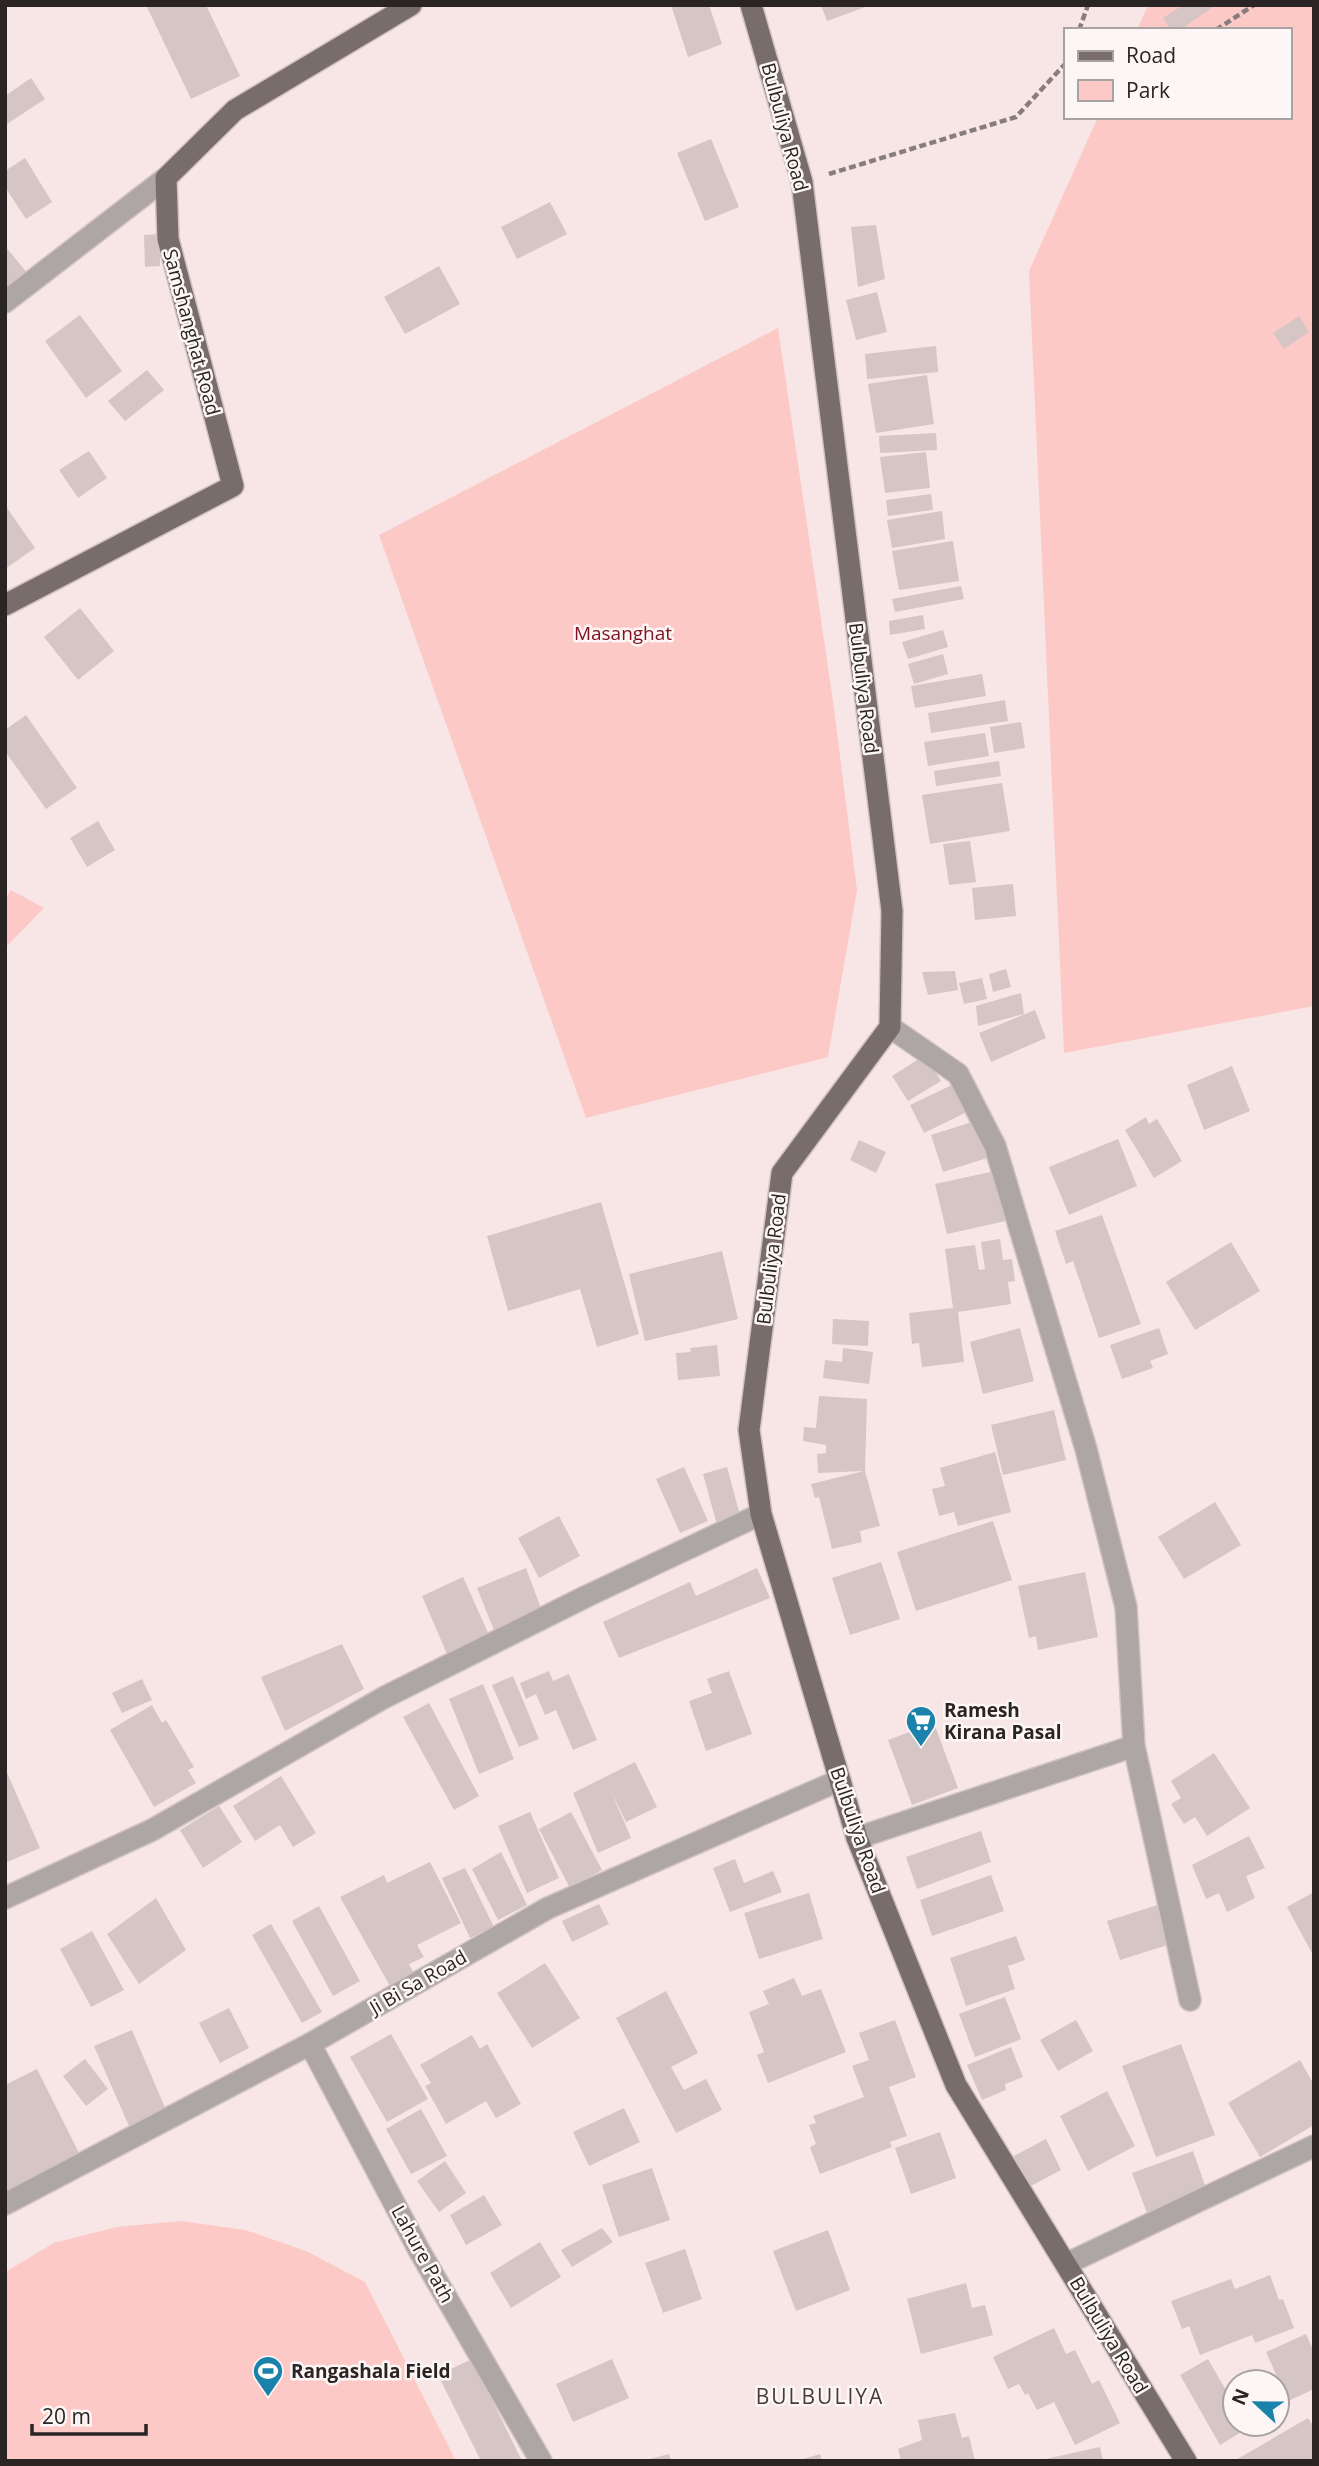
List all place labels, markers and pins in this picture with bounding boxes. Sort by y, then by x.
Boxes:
place label: Ramesh Kirana Pasal [944,1697,1062,1745]
supermarket icon: Ramesh Kirana Pasal [904,1704,938,1748]
sports icon: Rangashala Field [251,2354,285,2398]
place label: Rangashala Field [291,2358,451,2384]

